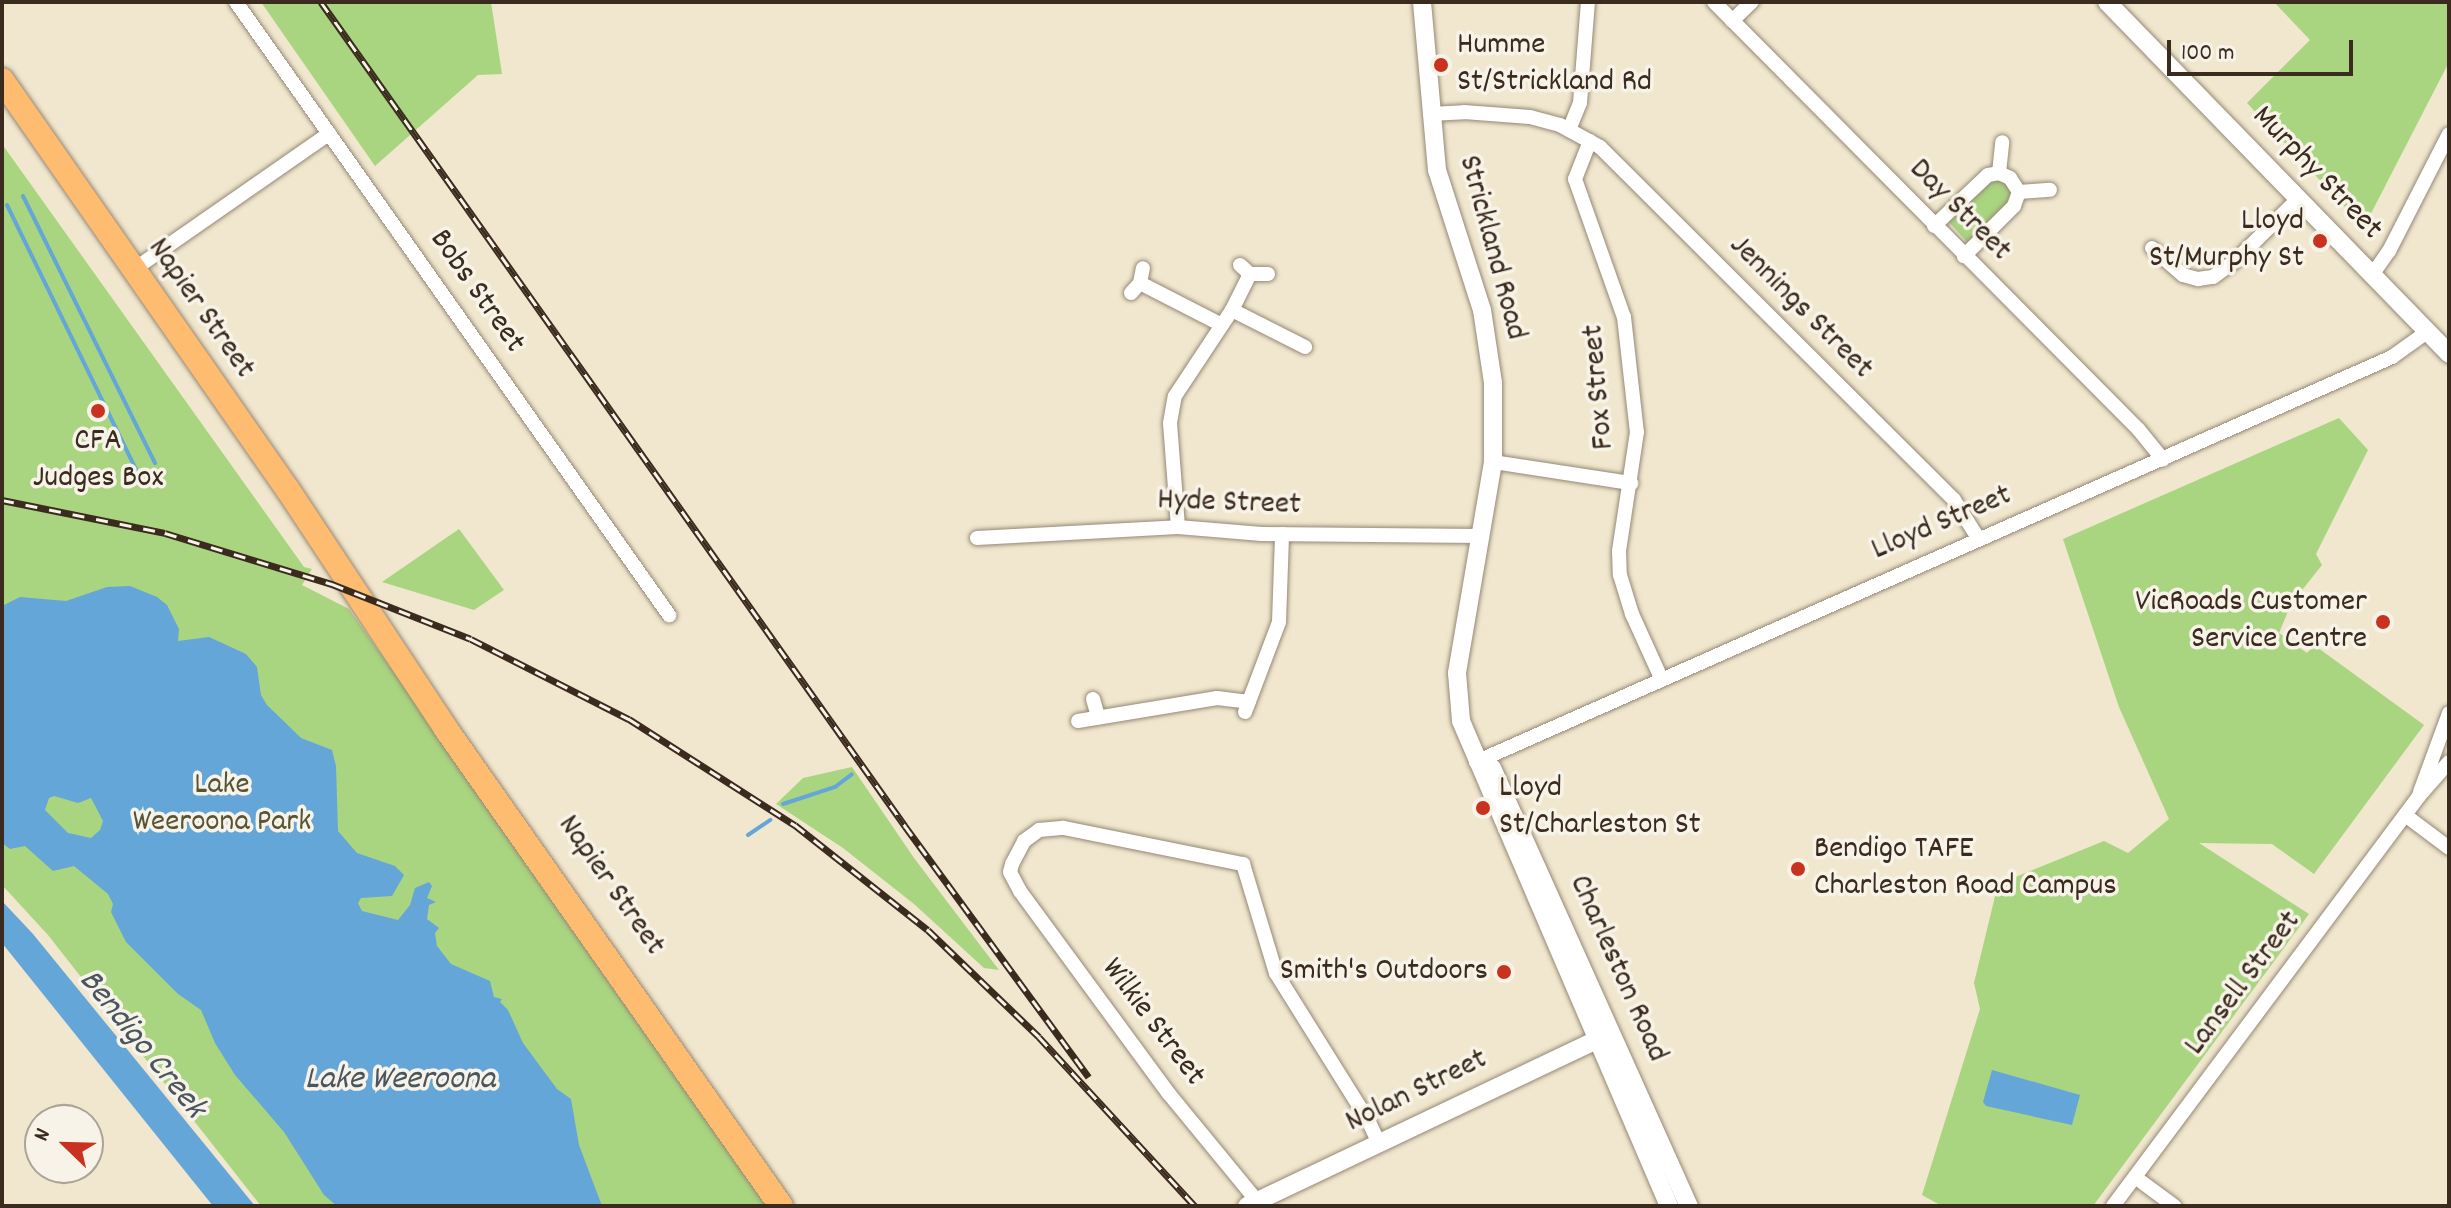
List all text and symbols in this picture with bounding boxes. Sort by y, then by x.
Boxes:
scale bar [2171,24,2357,74]
place label: Humme St/Strickland Rd [1457,28,1652,103]
text: 100 m [2181,37,2234,71]
marker: Humme St/Strickland Rd [1432,56,1450,74]
street label: Murphy Street [2242,99,2390,249]
street label: Strickland Road [1448,152,1534,344]
street label: Day Street [1900,152,2018,270]
place label: Lloyd St/Murphy St [2149,204,2304,279]
street label: Bobs Street [420,223,532,361]
street label: Jennings Street [1720,228,1880,388]
street label: Napier Street [138,231,262,387]
marker: Lloyd St/Murphy St [2311,232,2329,250]
street label: Fox Street [1575,323,1625,451]
marker: CFA Judges Box [89,402,107,420]
place label: CFA Judges Box [33,424,163,499]
street label: Lloyd Street [1866,477,2018,571]
street label: Hyde Street [1157,482,1301,526]
place label: VicRoads Customer Service Centre [2135,585,2367,660]
marker: VicRoads Customer Service Centre [2374,613,2392,631]
park label: Lake Weeroona Park [133,768,311,843]
place label: Lloyd St/Charleston St [1499,771,1701,846]
marker: Lloyd St/Charleston St [1474,799,1492,817]
street label: Napier Street [548,808,672,964]
place label: Bendigo TAFE Charleston Road Campus [1814,832,2117,907]
marker: Bendigo TAFE Charleston Road Campus [1789,860,1807,878]
street label: Charleston Road [1559,870,1675,1068]
street label: Lansell Street [2177,904,2311,1064]
street label: Wilkie Street [1092,952,1212,1094]
place label: Smith's Outdoors [1280,953,1488,991]
water label: Bendigo Creek [68,962,214,1128]
marker: Smith's Outdoors [1495,963,1513,981]
street label: Nolan Street [1340,1041,1494,1143]
water label: Lake Weeroona [305,1061,495,1101]
north arrow [24,1104,104,1184]
text: N [27,1124,60,1146]

